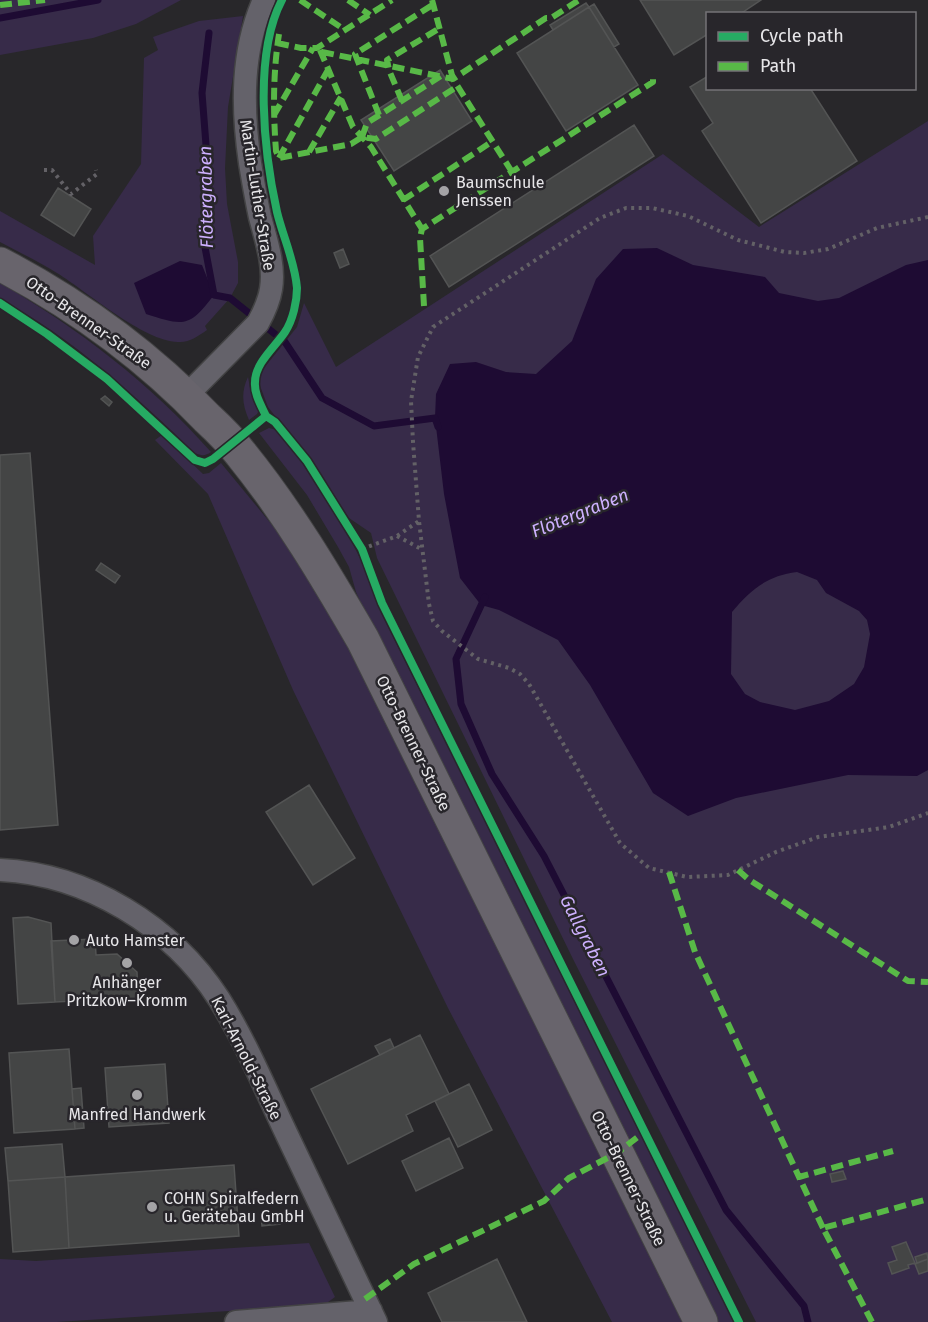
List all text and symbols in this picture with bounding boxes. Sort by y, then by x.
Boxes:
legend [706,12,916,90]
text: Cycle path [760,25,844,47]
text: Path [760,55,796,77]
street label: Martin-Luther-Straße [236,118,279,272]
water label: Flötergraben [194,145,218,249]
place label: Baumschule Jenssen [456,173,545,210]
marker: Baumschule Jenssen [437,184,451,198]
street label: Otto-Brenner-Straße [23,272,155,373]
water label: Flötergraben [528,484,632,542]
street label: Otto-Brenner-Straße [373,672,455,814]
water label: Gallgraben [555,891,615,981]
place label: Auto Hamster [86,931,186,950]
marker: Auto Hamster [67,933,81,947]
marker: Anhänger Pritzkow–Kromm [120,956,134,970]
place label: Anhänger Pritzkow–Kromm [66,973,188,1010]
street label: Karl-Arnold-Straße [207,993,286,1123]
marker: Manfred Handwerk [130,1088,144,1102]
place label: Manfred Handwerk [68,1105,206,1124]
street label: Otto-Brenner-Straße [588,1107,670,1249]
place label: COHN Spiralfedern u. Gerätebau GmbH [164,1189,305,1226]
marker: COHN Spiralfedern u. Gerätebau GmbH [145,1200,159,1214]

